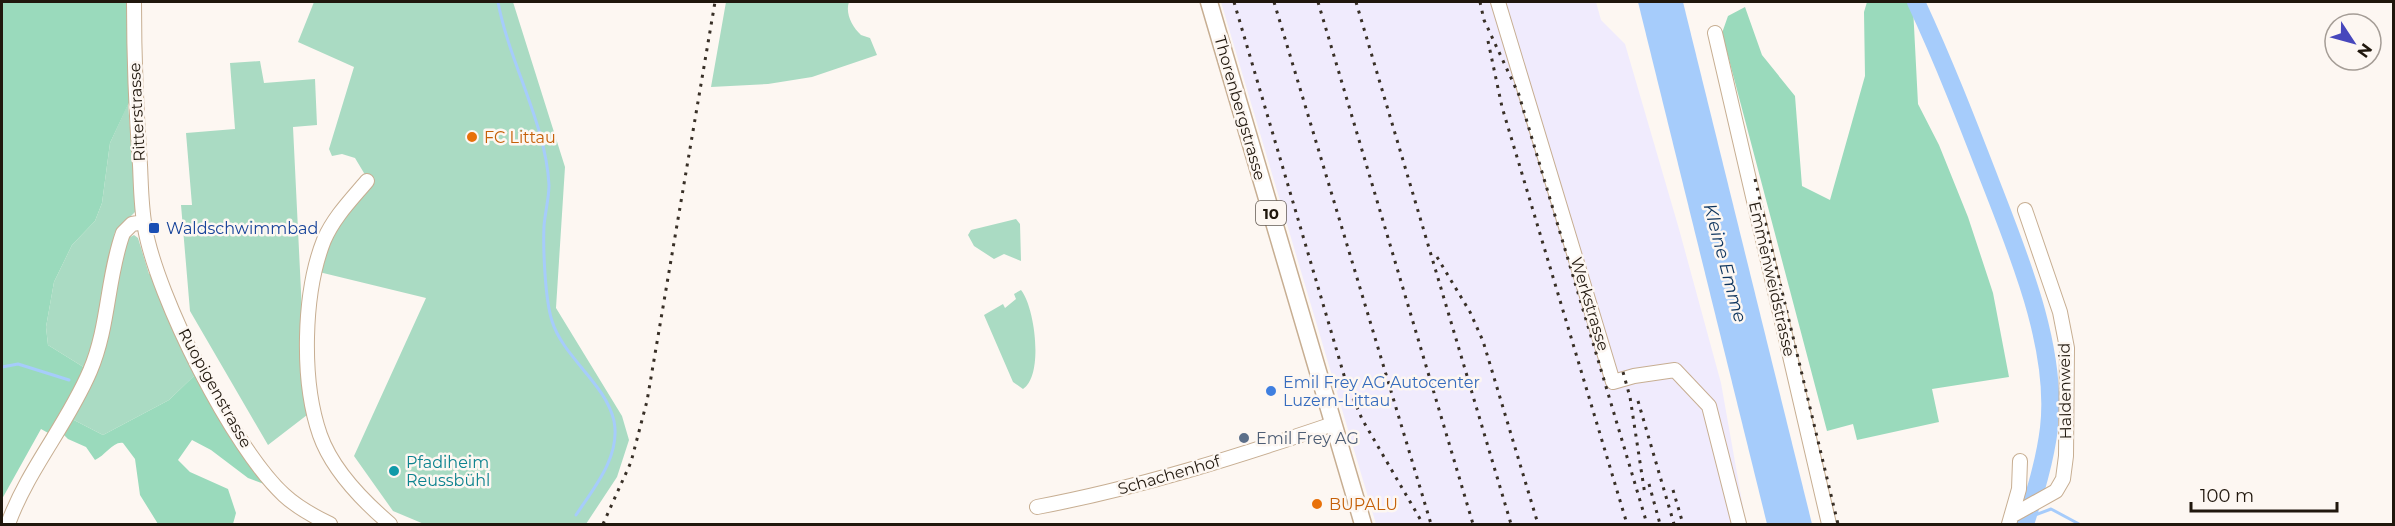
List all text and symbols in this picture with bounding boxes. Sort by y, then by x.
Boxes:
north arrow [2323,12,2383,72]
street label: Thorenbergstrasse [1210,34,1270,182]
text: N [2353,40,2376,61]
street label: Ritterstrasse [125,62,149,162]
place label: FC Littau [484,128,556,147]
marker: FC Littau [465,130,479,144]
street label: Emmenweidstrasse [1745,200,1799,358]
road number: 10 [1256,201,1286,225]
water label: Kleine Emme [1699,201,1751,325]
place label: Waldschwimmbad [166,219,318,238]
marker: Waldschwimmbad [147,221,161,235]
street label: Werkstrasse [1567,255,1613,353]
street label: Ruopigenstrasse [174,325,256,451]
street label: Haldenweid [2055,343,2075,439]
place label: Emil Frey AG Autocenter Luzern-Littau [1283,373,1480,410]
marker: Emil Frey AG Autocenter Luzern-Littau [1264,384,1278,398]
place label: Emil Frey AG [1256,429,1359,448]
marker: Emil Frey AG [1237,431,1251,445]
street label: Schachenhof [1116,451,1223,499]
place label: Pfadiheim Reussbühl [406,453,490,490]
marker: Pfadiheim Reussbühl [387,464,401,478]
scale bar [2191,475,2336,513]
text: 100 m [2200,485,2254,507]
place label: BUPALU [1329,495,1398,514]
marker: BUPALU [1310,497,1324,511]

